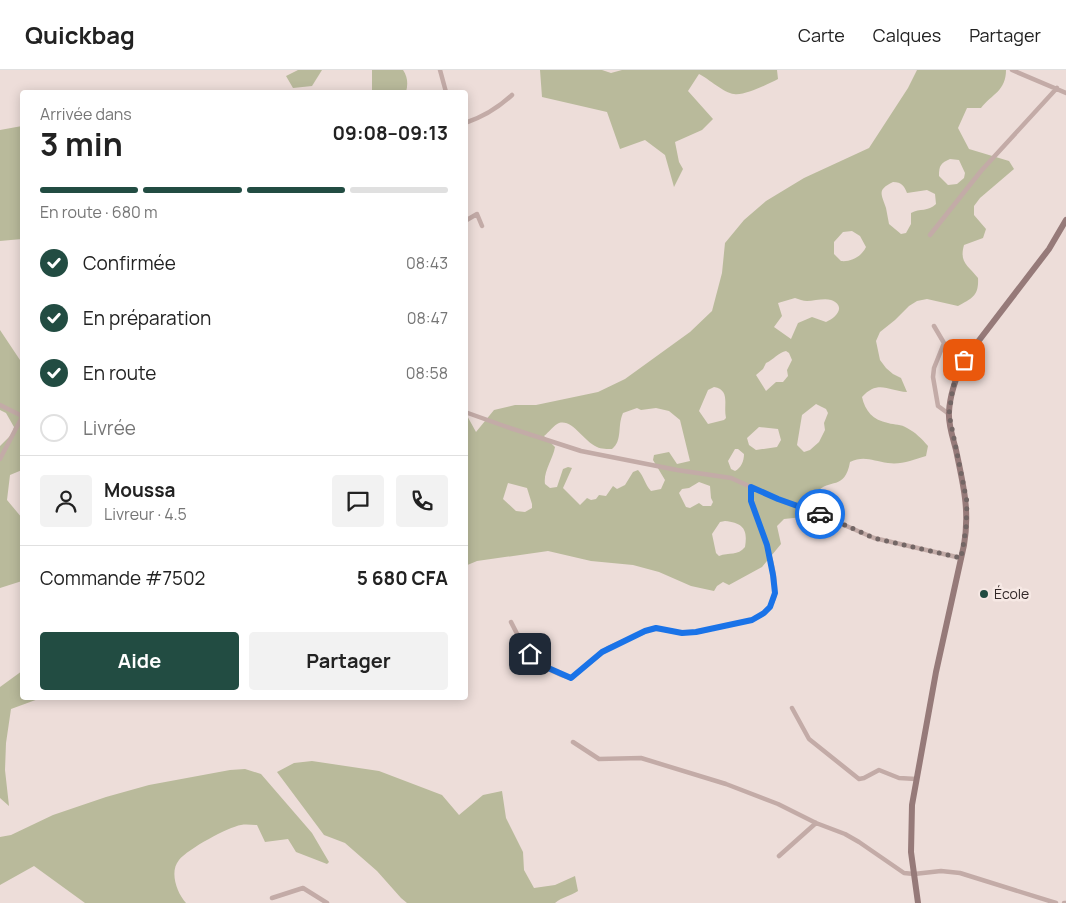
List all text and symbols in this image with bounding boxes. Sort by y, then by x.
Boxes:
text: Quickbag [25,18,135,51]
text: Carte [798,23,845,47]
text: Calques [873,23,941,47]
text: Partager [969,23,1041,47]
text: Arrivée dans [40,103,132,125]
text: 09:08–09:13 [333,120,448,146]
text: 3 min [40,122,123,166]
text: En route · 680 m [40,201,158,223]
icon: check [40,249,68,277]
text: Confirmée [83,250,176,276]
text: 08:43 [406,252,448,274]
icon: check [40,304,68,332]
text: En préparation [83,305,211,331]
text: 08:47 [407,307,448,329]
pin [943,339,985,381]
icon: bag [950,346,978,374]
icon: check [40,359,68,387]
text: En route [83,360,156,386]
text: 08:58 [406,362,448,384]
text: Livrée [83,415,136,441]
button: person [40,475,92,527]
button: chat [332,475,384,527]
button: phone [396,475,448,527]
text: Moussa [104,477,175,503]
courier [795,489,845,539]
icon: car [806,500,834,528]
text: Livreur · 4.5 [104,503,187,525]
text: Commande #7502 [40,565,205,591]
text: 5 680 CFA [357,565,448,591]
place label: École [994,584,1029,603]
marker: École [978,588,990,600]
button: Aide [40,632,239,690]
button: Partager [249,632,448,690]
pin [509,633,551,675]
icon: home [516,640,544,668]

